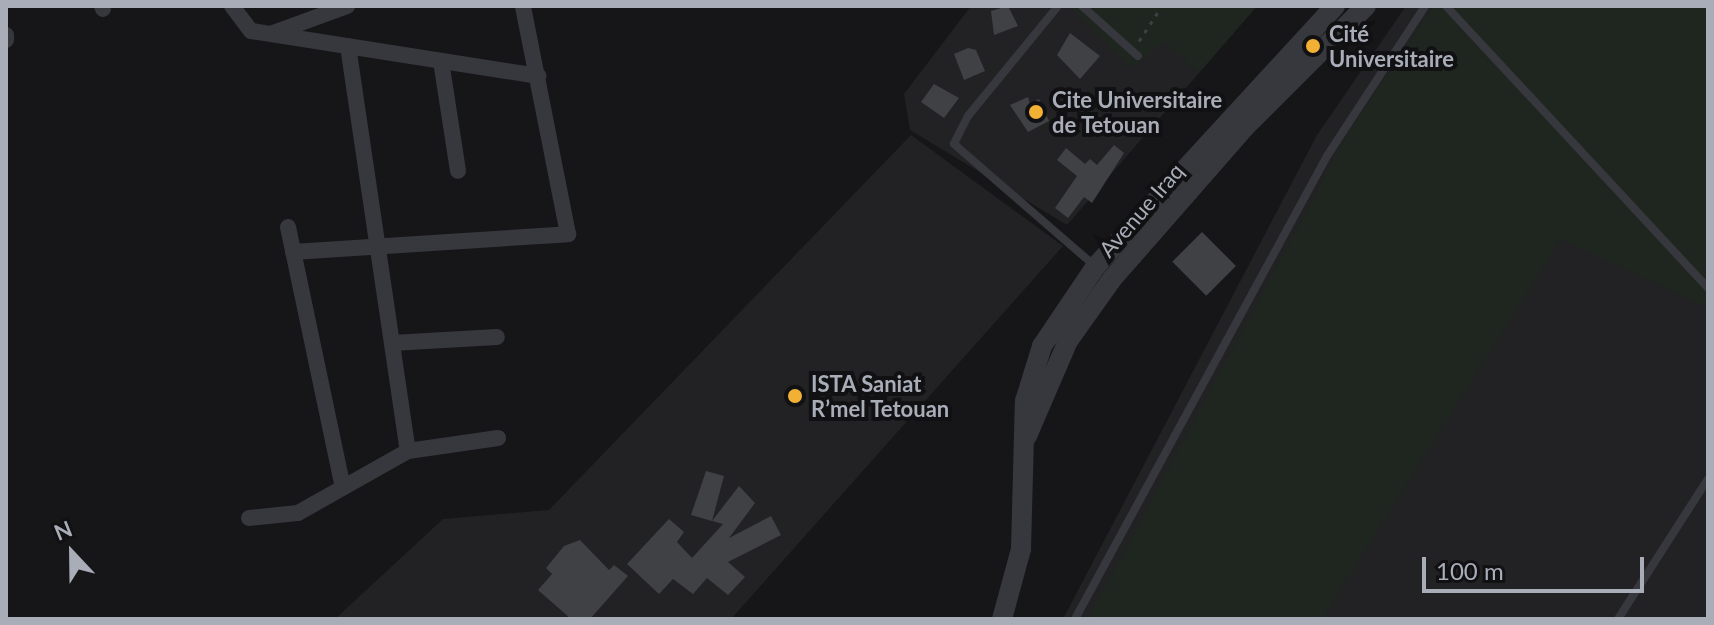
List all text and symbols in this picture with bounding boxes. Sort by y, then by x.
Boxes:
place label: Cité Universitaire [1329,20,1454,72]
marker: Cité Universitaire [1304,37,1322,55]
place label: Cite Universitaire de Tetouan [1052,86,1222,138]
marker: Cite Universitaire de Tetouan [1027,103,1045,121]
street label: Avenue Iraq [1093,158,1189,262]
place label: ISTA Saniat R’mel Tetouan [811,370,950,422]
marker: ISTA Saniat R’mel Tetouan [786,387,804,405]
north arrow [32,513,112,593]
text: N [50,515,76,546]
scale bar [1426,541,1648,591]
text: 100 m [1436,556,1504,585]

